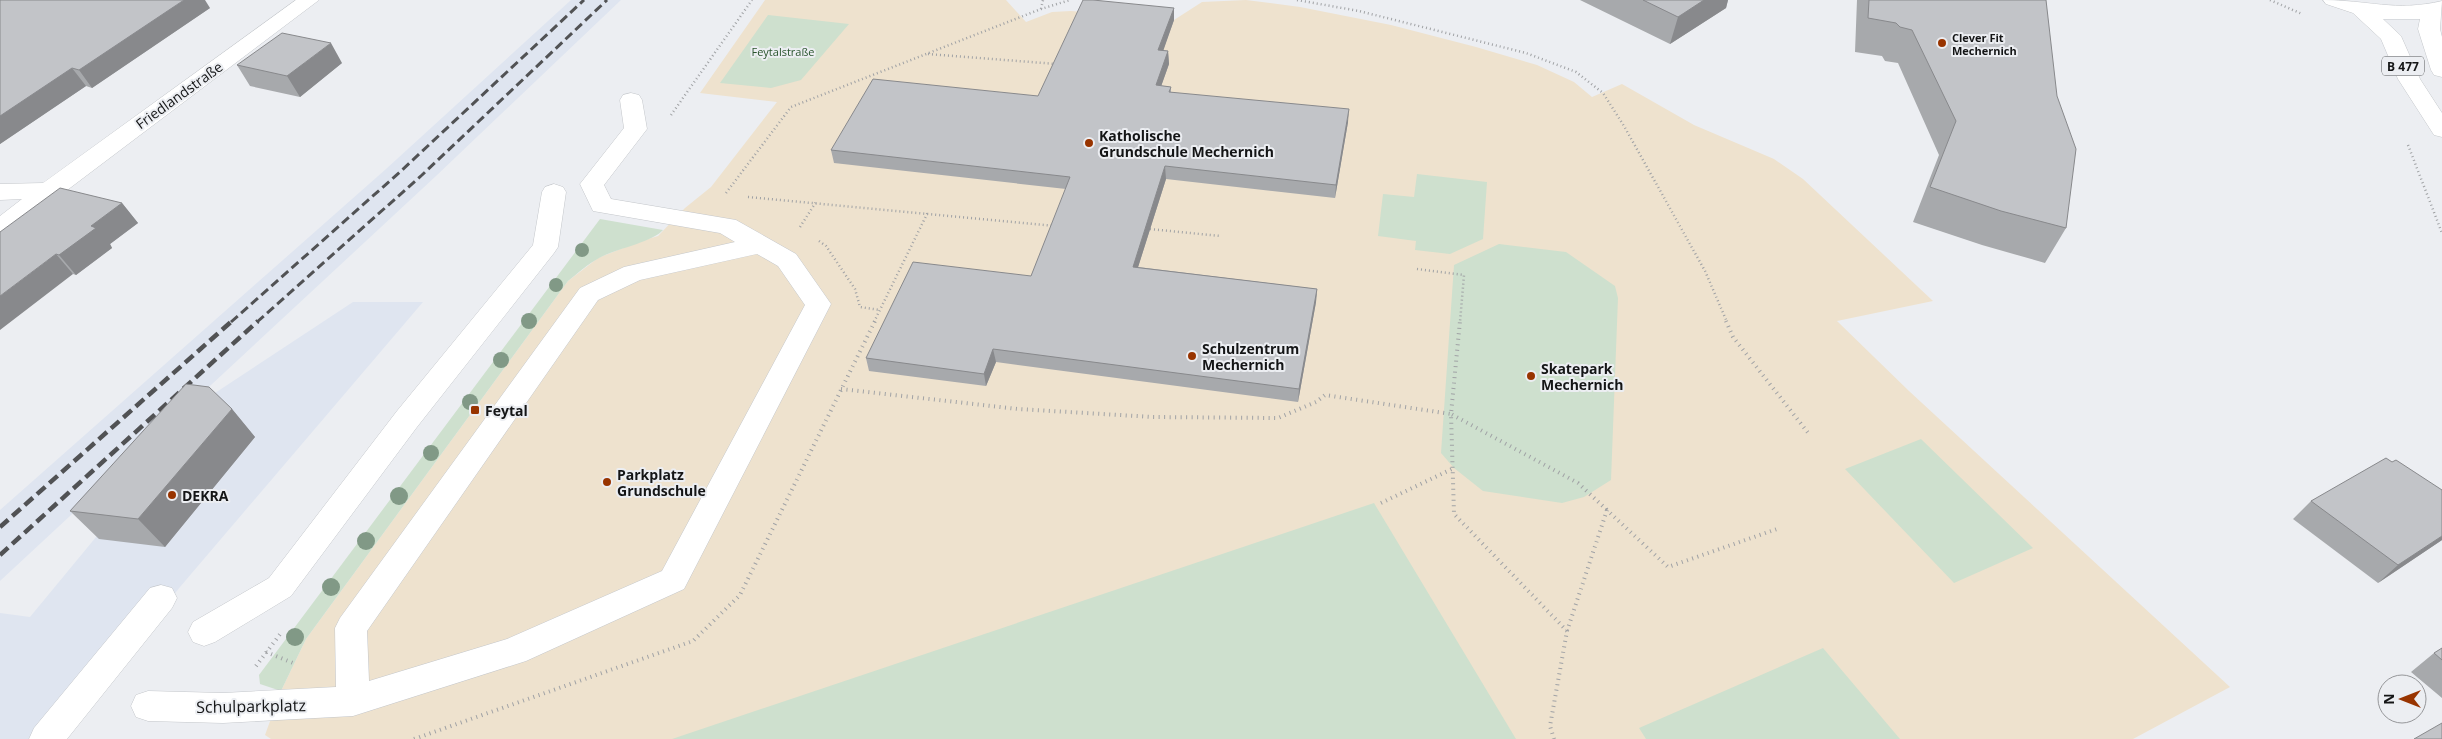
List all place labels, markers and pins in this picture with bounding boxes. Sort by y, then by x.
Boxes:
place label: Clever Fit Mechernich [1952,30,2017,58]
marker: Clever Fit Mechernich [1936,37,1948,49]
place label: Katholische Grundschule Mechernich [1099,126,1274,161]
marker: Katholische Grundschule Mechernich [1083,137,1095,149]
place label: Schulzentrum Mechernich [1202,339,1299,374]
marker: Schulzentrum Mechernich [1186,350,1198,362]
place label: Skatepark Mechernich [1541,359,1623,394]
marker: Skatepark Mechernich [1525,370,1537,382]
place label: Feytal [485,401,528,420]
marker: Feytal [469,404,481,416]
place label: Parkplatz Grundschule [617,465,706,500]
marker: Parkplatz Grundschule [601,476,613,488]
place label: DEKRA [182,486,229,505]
marker: DEKRA [166,489,178,501]

